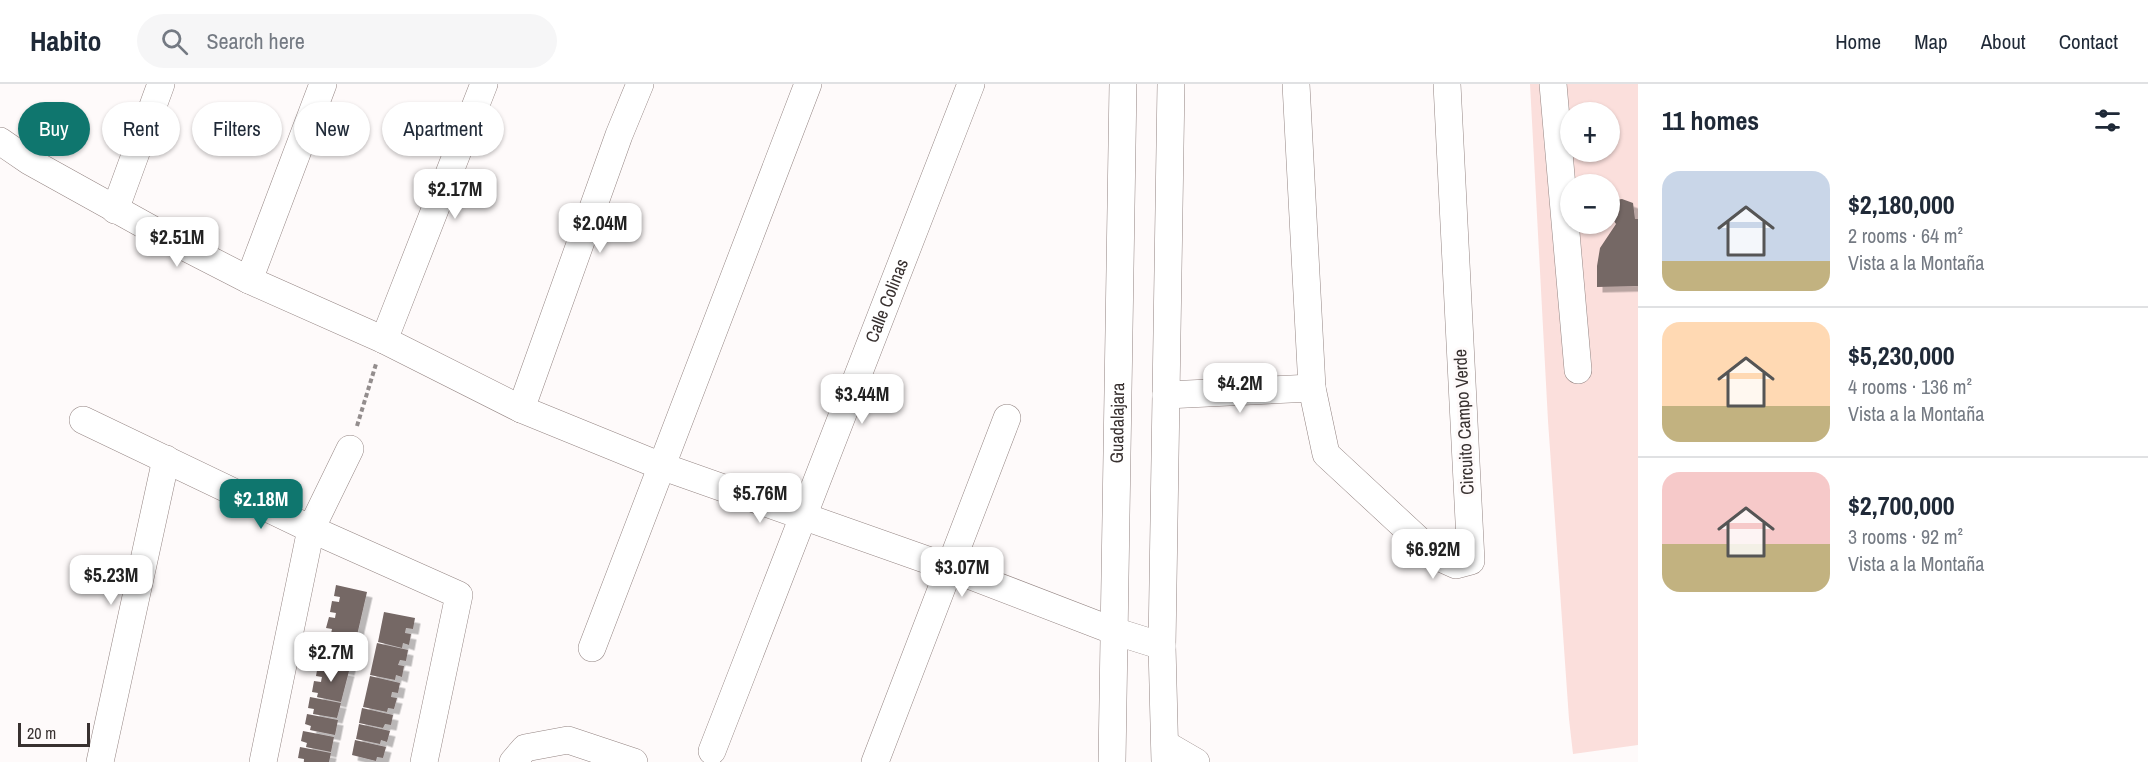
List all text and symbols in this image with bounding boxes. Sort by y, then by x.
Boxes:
search box [137,14,557,68]
text: Habito [30,22,101,60]
icon: search [158,25,191,58]
text: Search here [206,26,305,56]
text: Home [1835,27,1881,56]
text: Map [1914,27,1948,56]
text: About [1981,27,2026,56]
text: Contact [2059,27,2118,56]
chip: Buy [18,102,90,156]
chip: Rent [102,102,180,156]
chip: Filters [192,102,282,156]
chip: New [294,102,370,156]
chip: Apartment [382,102,504,156]
map controls [1560,102,1620,234]
button: + [1560,102,1620,162]
text: 11 homes [1662,103,1759,138]
icon: filters [2091,104,2124,137]
pin: $2.17M [406,169,504,220]
button: − [1560,174,1620,234]
text: $2.17M [428,175,482,202]
text: $2,180,000 [1848,187,1955,222]
icon: home [1710,195,1782,267]
pin: $2.04M [551,203,649,254]
text: $2.04M [573,209,627,236]
pin: $2.51M [128,217,226,268]
text: 2 rooms · 64 m² [1848,222,1963,249]
text: $2.51M [150,223,204,250]
text: Vista a la Montaña [1848,249,1984,276]
street label: Calle Colinas [859,255,914,346]
text: $5,230,000 [1848,338,1955,373]
icon: home [1710,346,1782,418]
street label: Circuito Campo Verde [1447,348,1480,496]
pin: $4.2M [1198,363,1282,414]
text: $4.2M [1217,369,1263,396]
text: 4 rooms · 136 m² [1848,373,1972,400]
pin: $3.44M [813,374,911,425]
text: $3.44M [835,380,889,407]
street label: Guadalajara [1104,383,1130,463]
text: Vista a la Montaña [1848,400,1984,427]
pin: $5.76M [711,473,809,524]
pin: $2.18M [212,479,310,530]
text: $5.76M [733,479,787,506]
text: $2.18M [234,485,288,512]
text: $2,700,000 [1848,488,1955,523]
icon: home [1710,496,1782,568]
text: 3 rooms · 92 m² [1848,523,1963,550]
pin: $6.92M [1384,529,1482,580]
text: $6.92M [1406,535,1460,562]
pin: $3.07M [913,547,1011,598]
text: Vista a la Montaña [1848,550,1984,577]
text: $3.07M [935,553,989,580]
pin: $5.23M [62,555,160,606]
text: $5.23M [84,561,138,588]
pin: $2.7M [289,632,373,683]
text: $2.7M [308,638,354,665]
scale bar [18,720,90,748]
text: 20 m [27,722,56,744]

